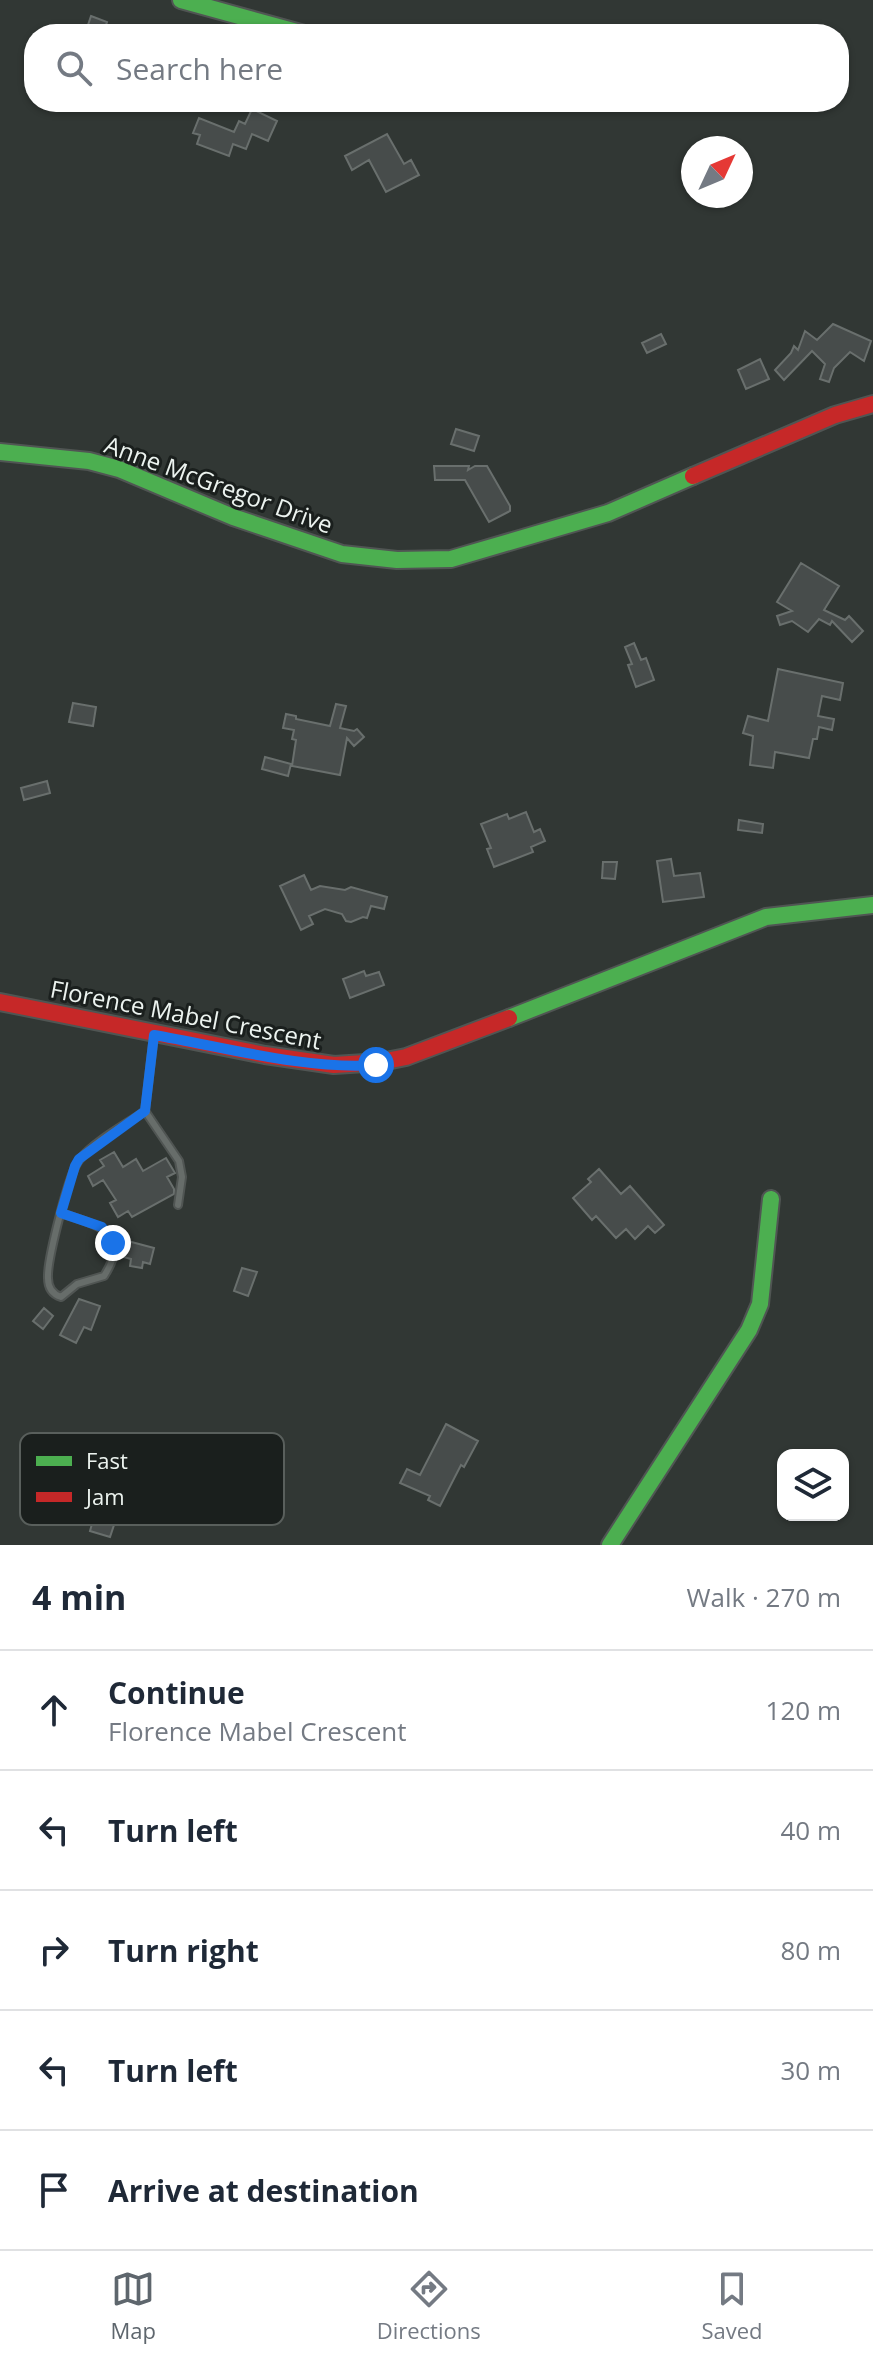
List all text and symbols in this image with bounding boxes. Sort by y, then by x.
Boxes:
search box [24,24,849,112]
icon: search [52,46,96,90]
text: Search here [116,48,283,89]
north arrow [681,136,753,208]
street label: Anne McGregor Drive [100,427,338,541]
street label: Florence Mabel Crescent [48,972,324,1056]
route start [358,1047,394,1083]
route end [95,1225,131,1261]
legend [20,1433,284,1525]
text: Fast [86,1445,128,1475]
map controls [777,1449,849,1521]
button: layers [777,1449,849,1521]
text: Jam [84,1481,125,1511]
text: 4 min [32,1574,126,1620]
text: Walk · 270 m [687,1579,841,1615]
text: Continue [108,1672,245,1713]
icon: ahead [32,1688,76,1732]
text: 120 m [766,1692,841,1728]
text: Florence Mabel Crescent [108,1713,407,1749]
icon: left [32,1808,76,1852]
text: Turn left [108,1810,238,1851]
text: 40 m [780,1812,841,1848]
icon: right [32,1928,76,1972]
text: Turn right [108,1930,259,1971]
text: 80 m [780,1932,841,1968]
icon: left [32,2048,76,2092]
text: Turn left [108,2050,238,2091]
text: 30 m [780,2052,841,2088]
icon: arrive [32,2168,76,2212]
text: Arrive at destination [108,2170,419,2211]
tab: Map [110,2267,156,2345]
tab: Directions [377,2267,481,2345]
tab: Saved [701,2267,763,2345]

